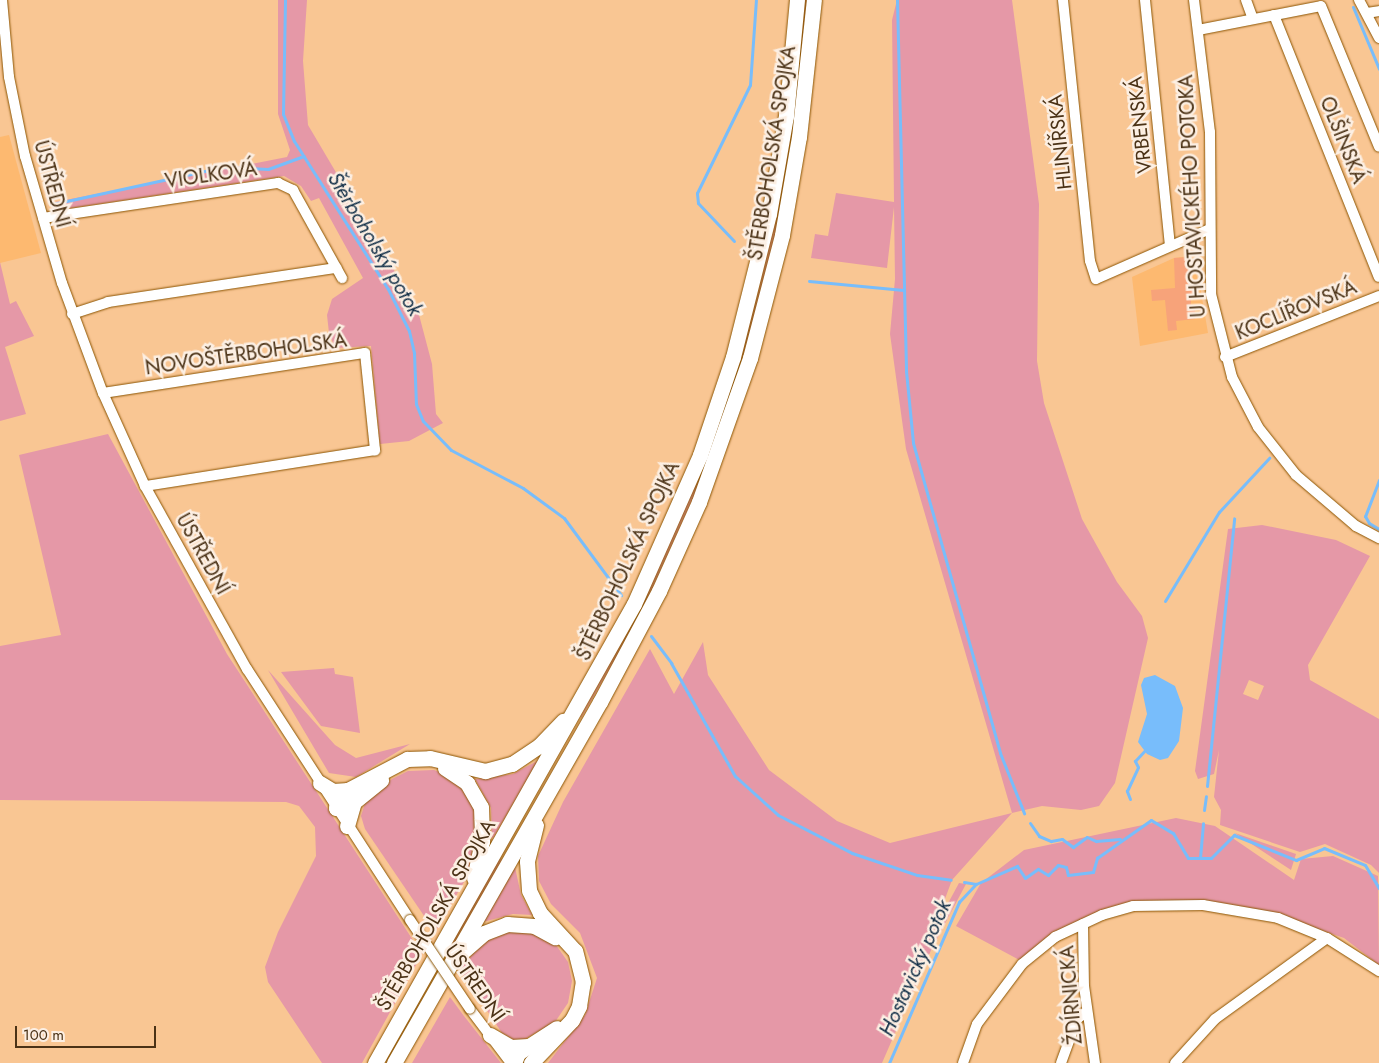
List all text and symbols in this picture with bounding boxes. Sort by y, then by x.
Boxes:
street label: ŠTĚRBOHOLSKÁ SPOJKA [743,44,801,262]
street label: U HOSTAVICKÉHO POTOKA [1174,74,1210,318]
street label: VRBENSKÁ [1123,75,1157,175]
street label: HLINÍŘSKÁ [1043,93,1077,191]
street label: OLŠINSKÁ [1315,93,1371,187]
street label: ÚSTŘEDNÍ [29,138,75,230]
street label: VIOLKOVÁ [163,157,259,193]
water label: Štěrboholský potok [322,168,428,320]
street label: KOCLÍŘOVSKÁ [1232,275,1360,345]
street label: NOVOŠTĚRBOHOLSKÁ [144,328,348,380]
street label: ŠTĚRBOHOLSKÁ SPOJKA [571,458,685,664]
street label: ÚSTŘEDNÍ [171,509,235,599]
street label: ŠTĚRBOHOLSKÁ SPOJKA [371,815,501,1015]
water label: Hostavický potok [874,896,956,1040]
street label: ÚSTŘEDNÍ [440,940,510,1026]
street label: ŽDÍRNICKÁ [1055,945,1087,1045]
scale bar [18,1016,159,1048]
text: 100 m [23,1024,64,1046]

